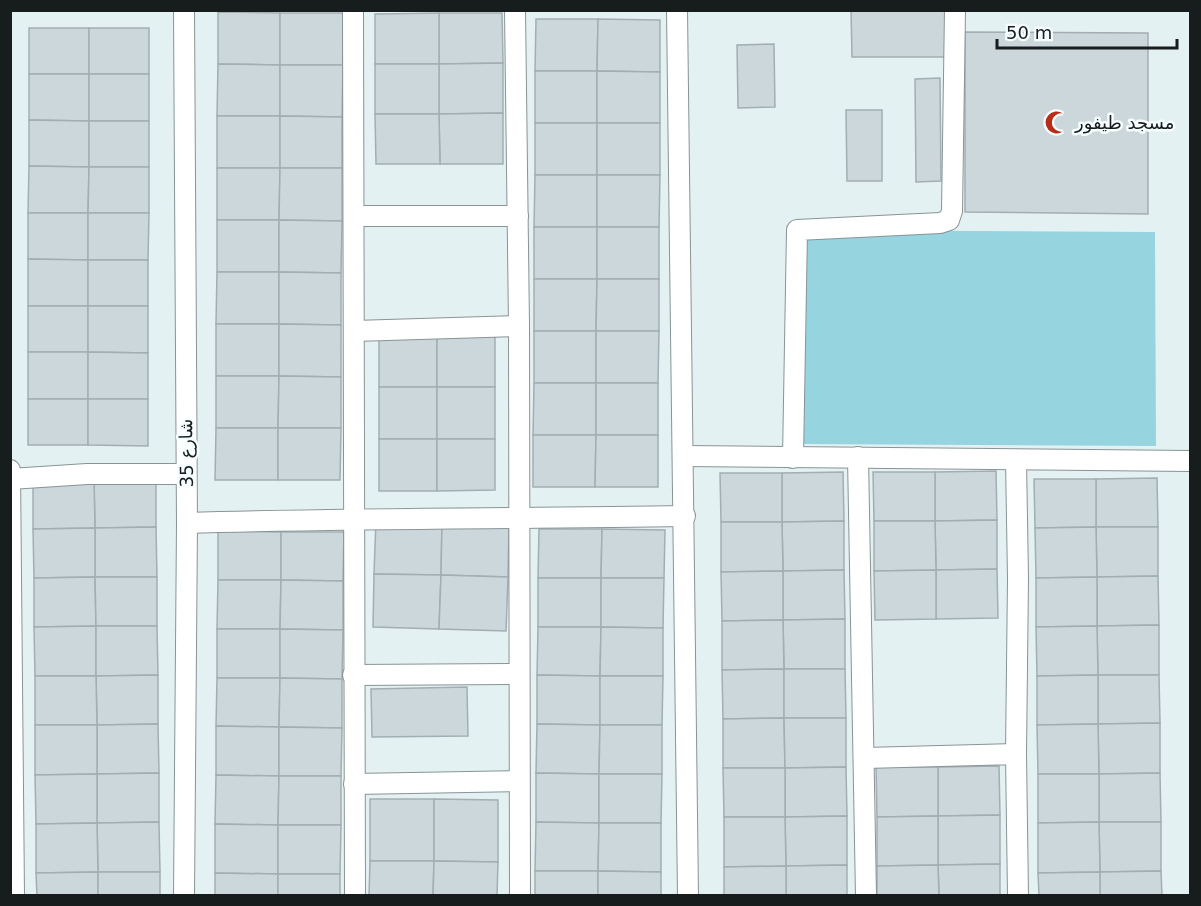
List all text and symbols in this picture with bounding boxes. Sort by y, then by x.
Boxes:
scale bar [997,12,1177,50]
text: 50 m [1006,22,1052,43]
mosque icon: مسجد طيفور [1044,109,1070,135]
place label: مسجد طيفور [1074,112,1174,134]
street label: شارع 35 [175,418,198,487]

